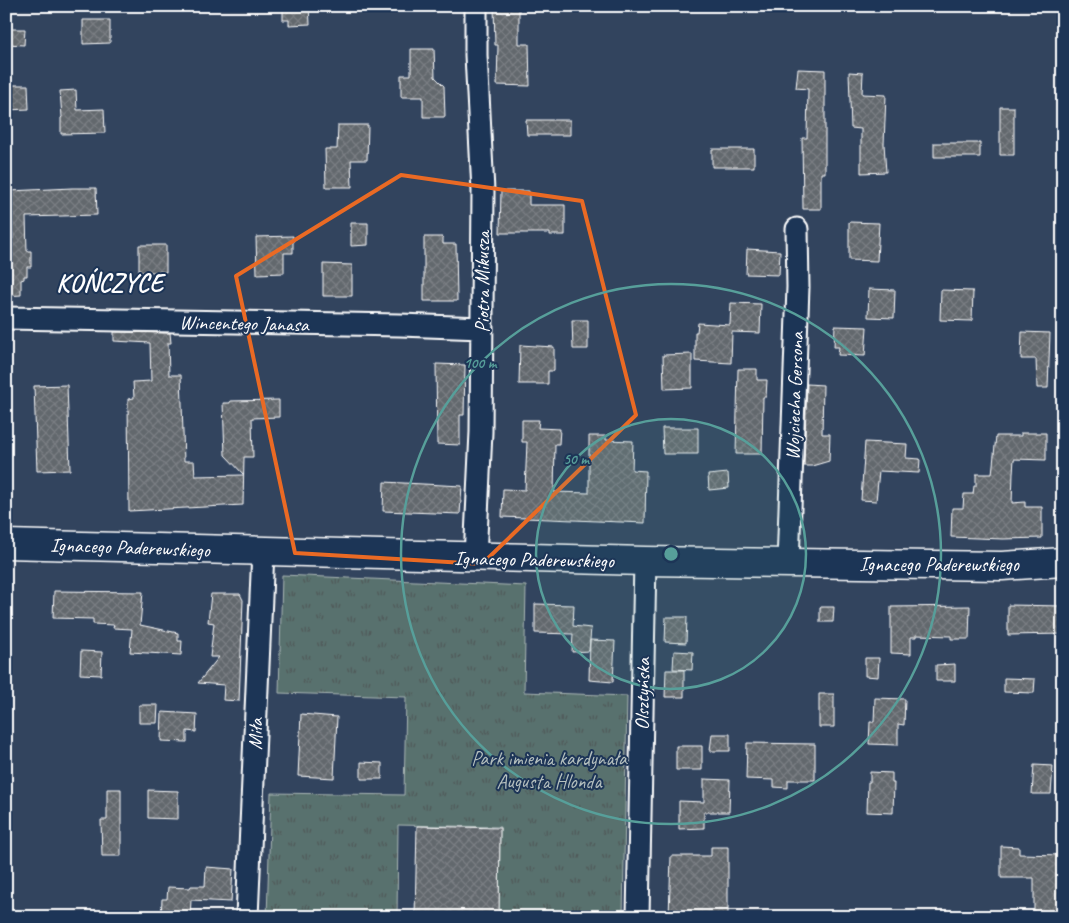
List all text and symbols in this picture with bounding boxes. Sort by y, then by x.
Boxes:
street label: Piotra Mikusza [470,229,495,333]
district label: KOŃCZYCE [56,267,166,299]
street label: Wincentego Janasa [179,310,310,337]
street label: Wojciecha Gersona [780,330,809,460]
text: 100 m [464,354,498,373]
text: 50 m [563,450,590,469]
street label: Ignacego Paderewskiego [50,532,211,563]
centre of rings [662,545,680,563]
street label: Ignacego Paderewskiego [454,546,615,573]
street label: Ignacego Paderewskiego [859,552,1020,577]
street label: Olsztyńska [629,656,656,730]
street label: Miła [242,717,269,750]
park label: Park imienia kardynała Augusta Hlonda [471,746,628,794]

